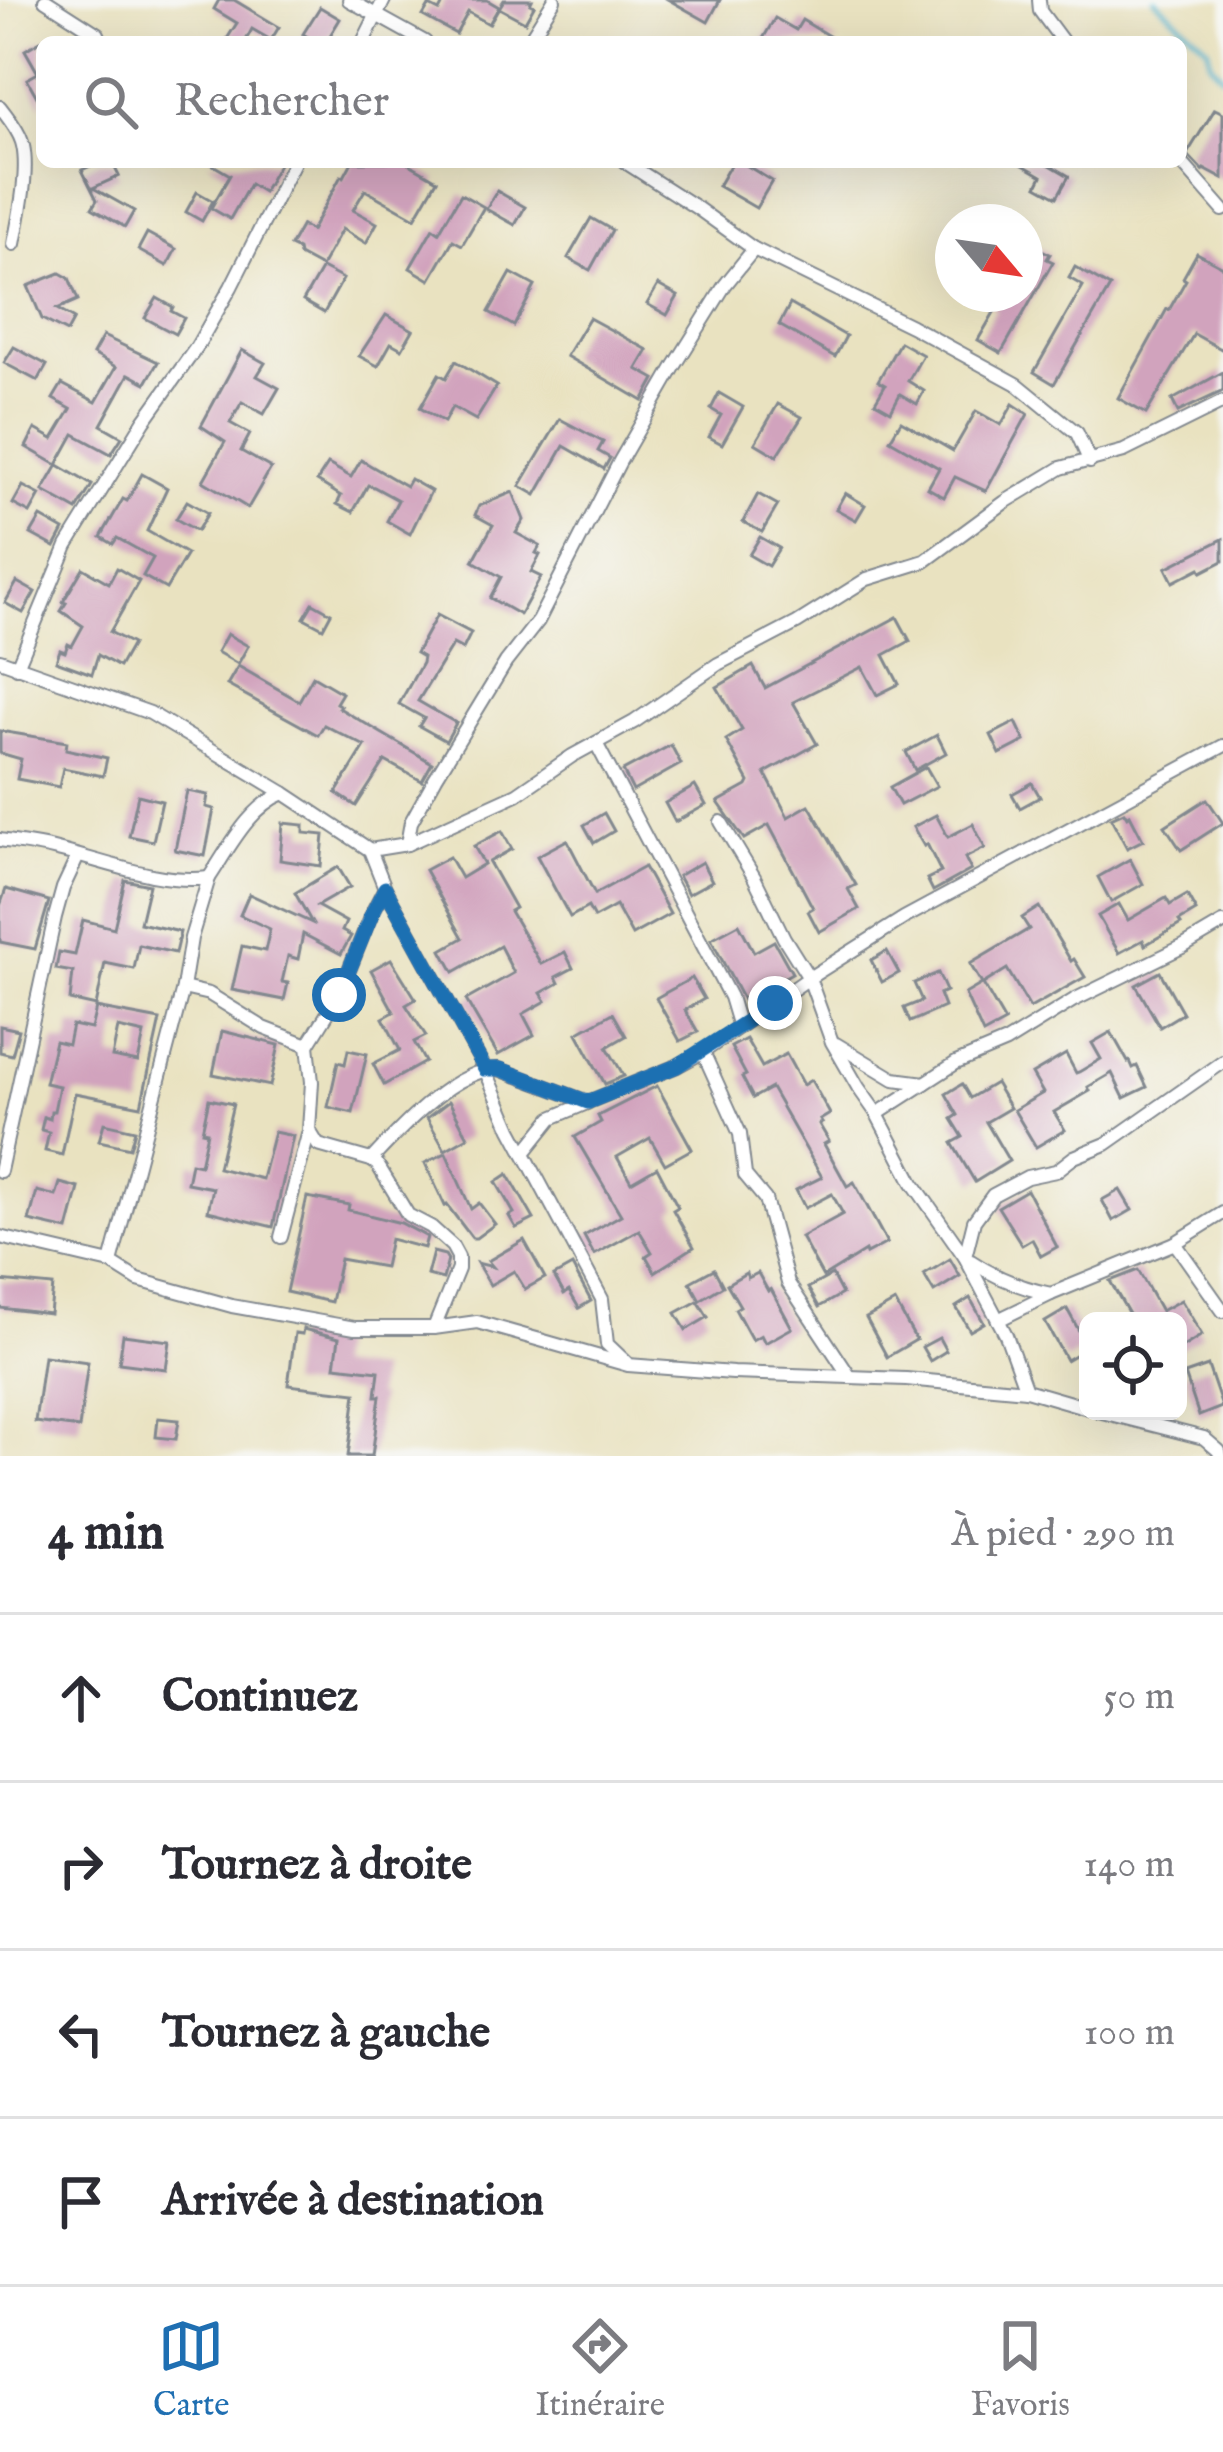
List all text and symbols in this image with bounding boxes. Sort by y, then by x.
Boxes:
search box [36,36,1187,168]
icon: search [78,69,144,135]
text: Rechercher [174,74,389,131]
north arrow [935,204,1043,312]
route start [312,968,366,1022]
route end [748,976,802,1030]
map controls [1079,1312,1187,1420]
button: locate [1079,1312,1187,1420]
text: 4 min [48,1502,164,1567]
text: À pied · 290 m [951,1510,1175,1559]
icon: ahead [48,1665,114,1731]
text: Continuez [162,1669,358,1726]
text: 50 m [1103,1673,1175,1722]
icon: right [48,1833,114,1899]
text: Tournez à droite [162,1837,472,1894]
text: 140 m [1084,1841,1175,1890]
icon: left [48,2001,114,2067]
text: Tournez à gauche [162,2005,490,2062]
text: 100 m [1084,2009,1175,2058]
icon: arrive [48,2169,114,2235]
text: Arrivée à destination [162,2173,544,2230]
tab: Carte [153,2313,230,2427]
tab: Itinéraire [536,2313,665,2427]
tab: Favoris [971,2313,1070,2427]

